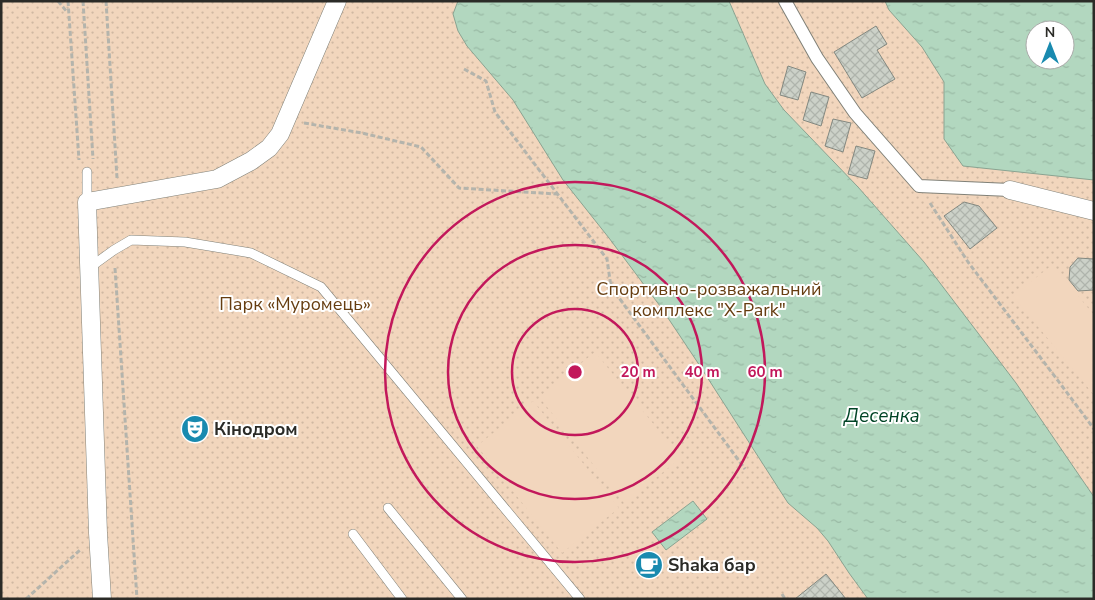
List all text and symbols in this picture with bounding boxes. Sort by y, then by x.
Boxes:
north arrow [1025,20,1075,70]
text: N [1045,23,1055,42]
park label: Спортивно-розважальний комплекс "Х-Park" [596,277,822,322]
park label: Парк «Муромець» [219,292,371,316]
text: 20 m [620,362,656,382]
text: 40 m [684,362,720,382]
text: 60 m [747,362,783,382]
centre of rings [566,363,584,381]
water label: Десенка [843,403,920,429]
theatre icon: Кінодром [180,414,210,444]
place label: Кінодром [214,417,298,441]
cafe icon: Shaka бар [634,550,664,580]
place label: Shaka бар [668,553,756,577]

